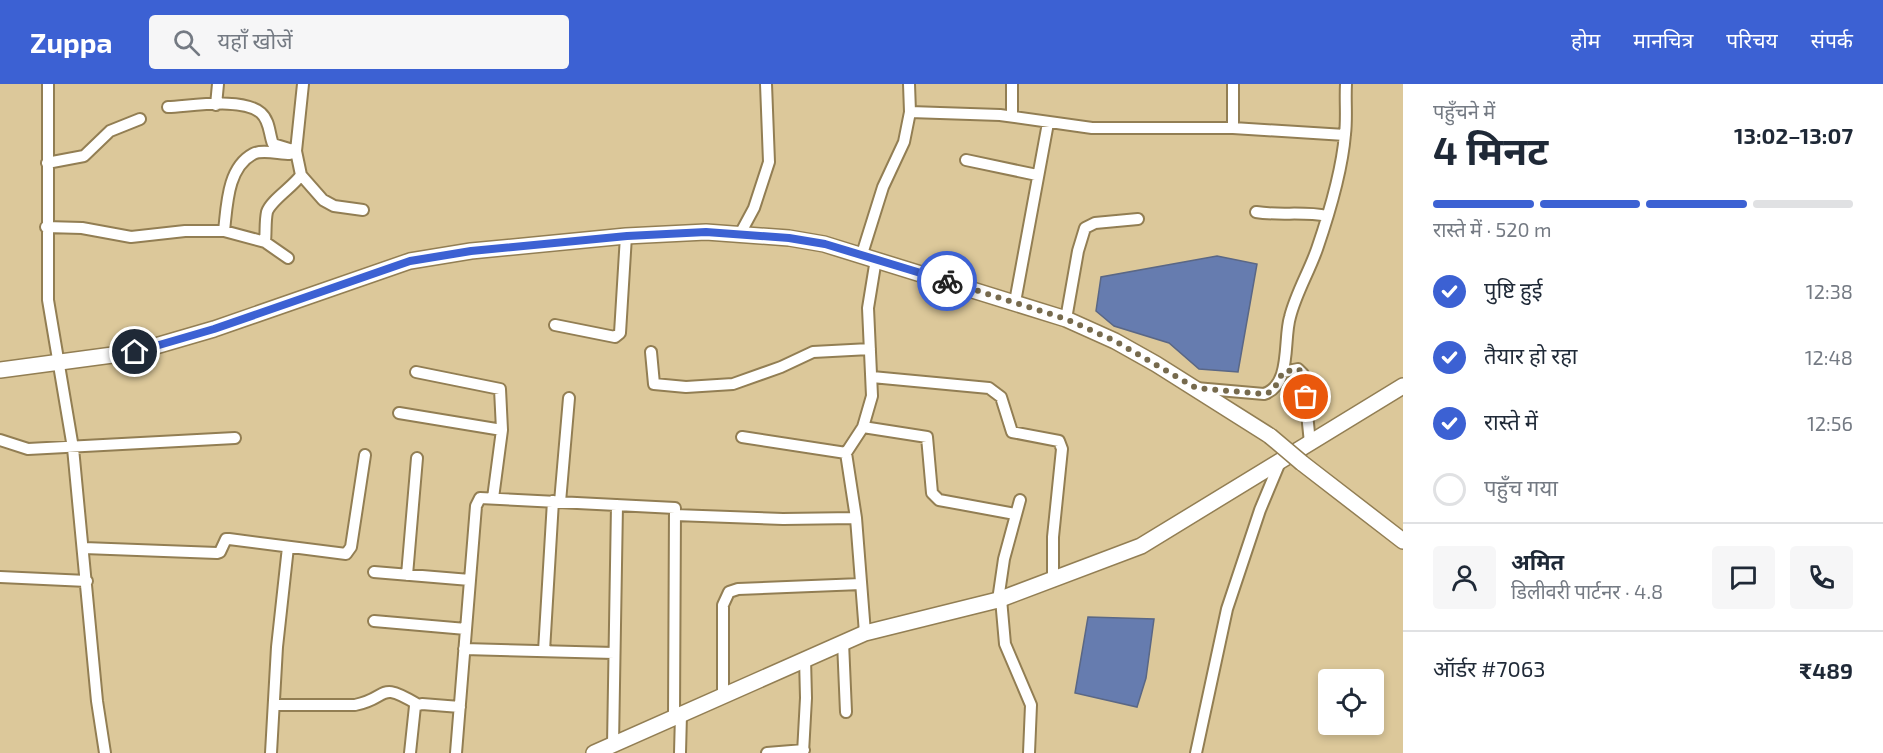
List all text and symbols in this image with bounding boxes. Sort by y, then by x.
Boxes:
search box [149,15,569,69]
text: Zuppa [30,25,113,59]
icon: search [170,26,203,59]
text: यहाँ खोजें [218,27,293,53]
text: होम [1571,27,1600,52]
text: मानचित्र [1633,27,1693,52]
text: परिचय [1726,27,1778,52]
text: संपर्क [1811,27,1853,52]
text: पहुँचने में [1433,99,1495,123]
text: 13:02–13:07 [1734,122,1853,148]
text: 4 मिनट [1433,126,1548,173]
text: रास्ते में · 520 m [1433,217,1552,241]
courier [917,251,977,311]
icon: bike [931,265,964,298]
icon: check [1433,275,1466,308]
text: पुष्टि हुई [1484,276,1542,302]
text: 12:38 [1806,279,1853,303]
pin [109,326,160,377]
icon: home [118,335,151,368]
icon: check [1433,341,1466,374]
text: तैयार हो रहा [1484,342,1578,368]
text: 12:48 [1805,345,1853,369]
pin [1280,371,1331,422]
icon: bag [1289,380,1322,413]
icon: check [1433,407,1466,440]
text: रास्ते में [1484,408,1538,434]
text: 12:56 [1807,411,1853,435]
text: पहुँच गया [1484,474,1558,500]
button: person [1433,546,1496,609]
button: chat [1712,546,1775,609]
button: phone [1790,546,1853,609]
text: अमित [1511,548,1564,574]
text: डिलीवरी पार्टनर · 4.8 [1511,579,1663,603]
text: ऑर्डर #7063 [1433,655,1546,681]
text: ₹489 [1799,657,1853,683]
map controls [1318,669,1384,735]
button: locate [1318,669,1384,735]

